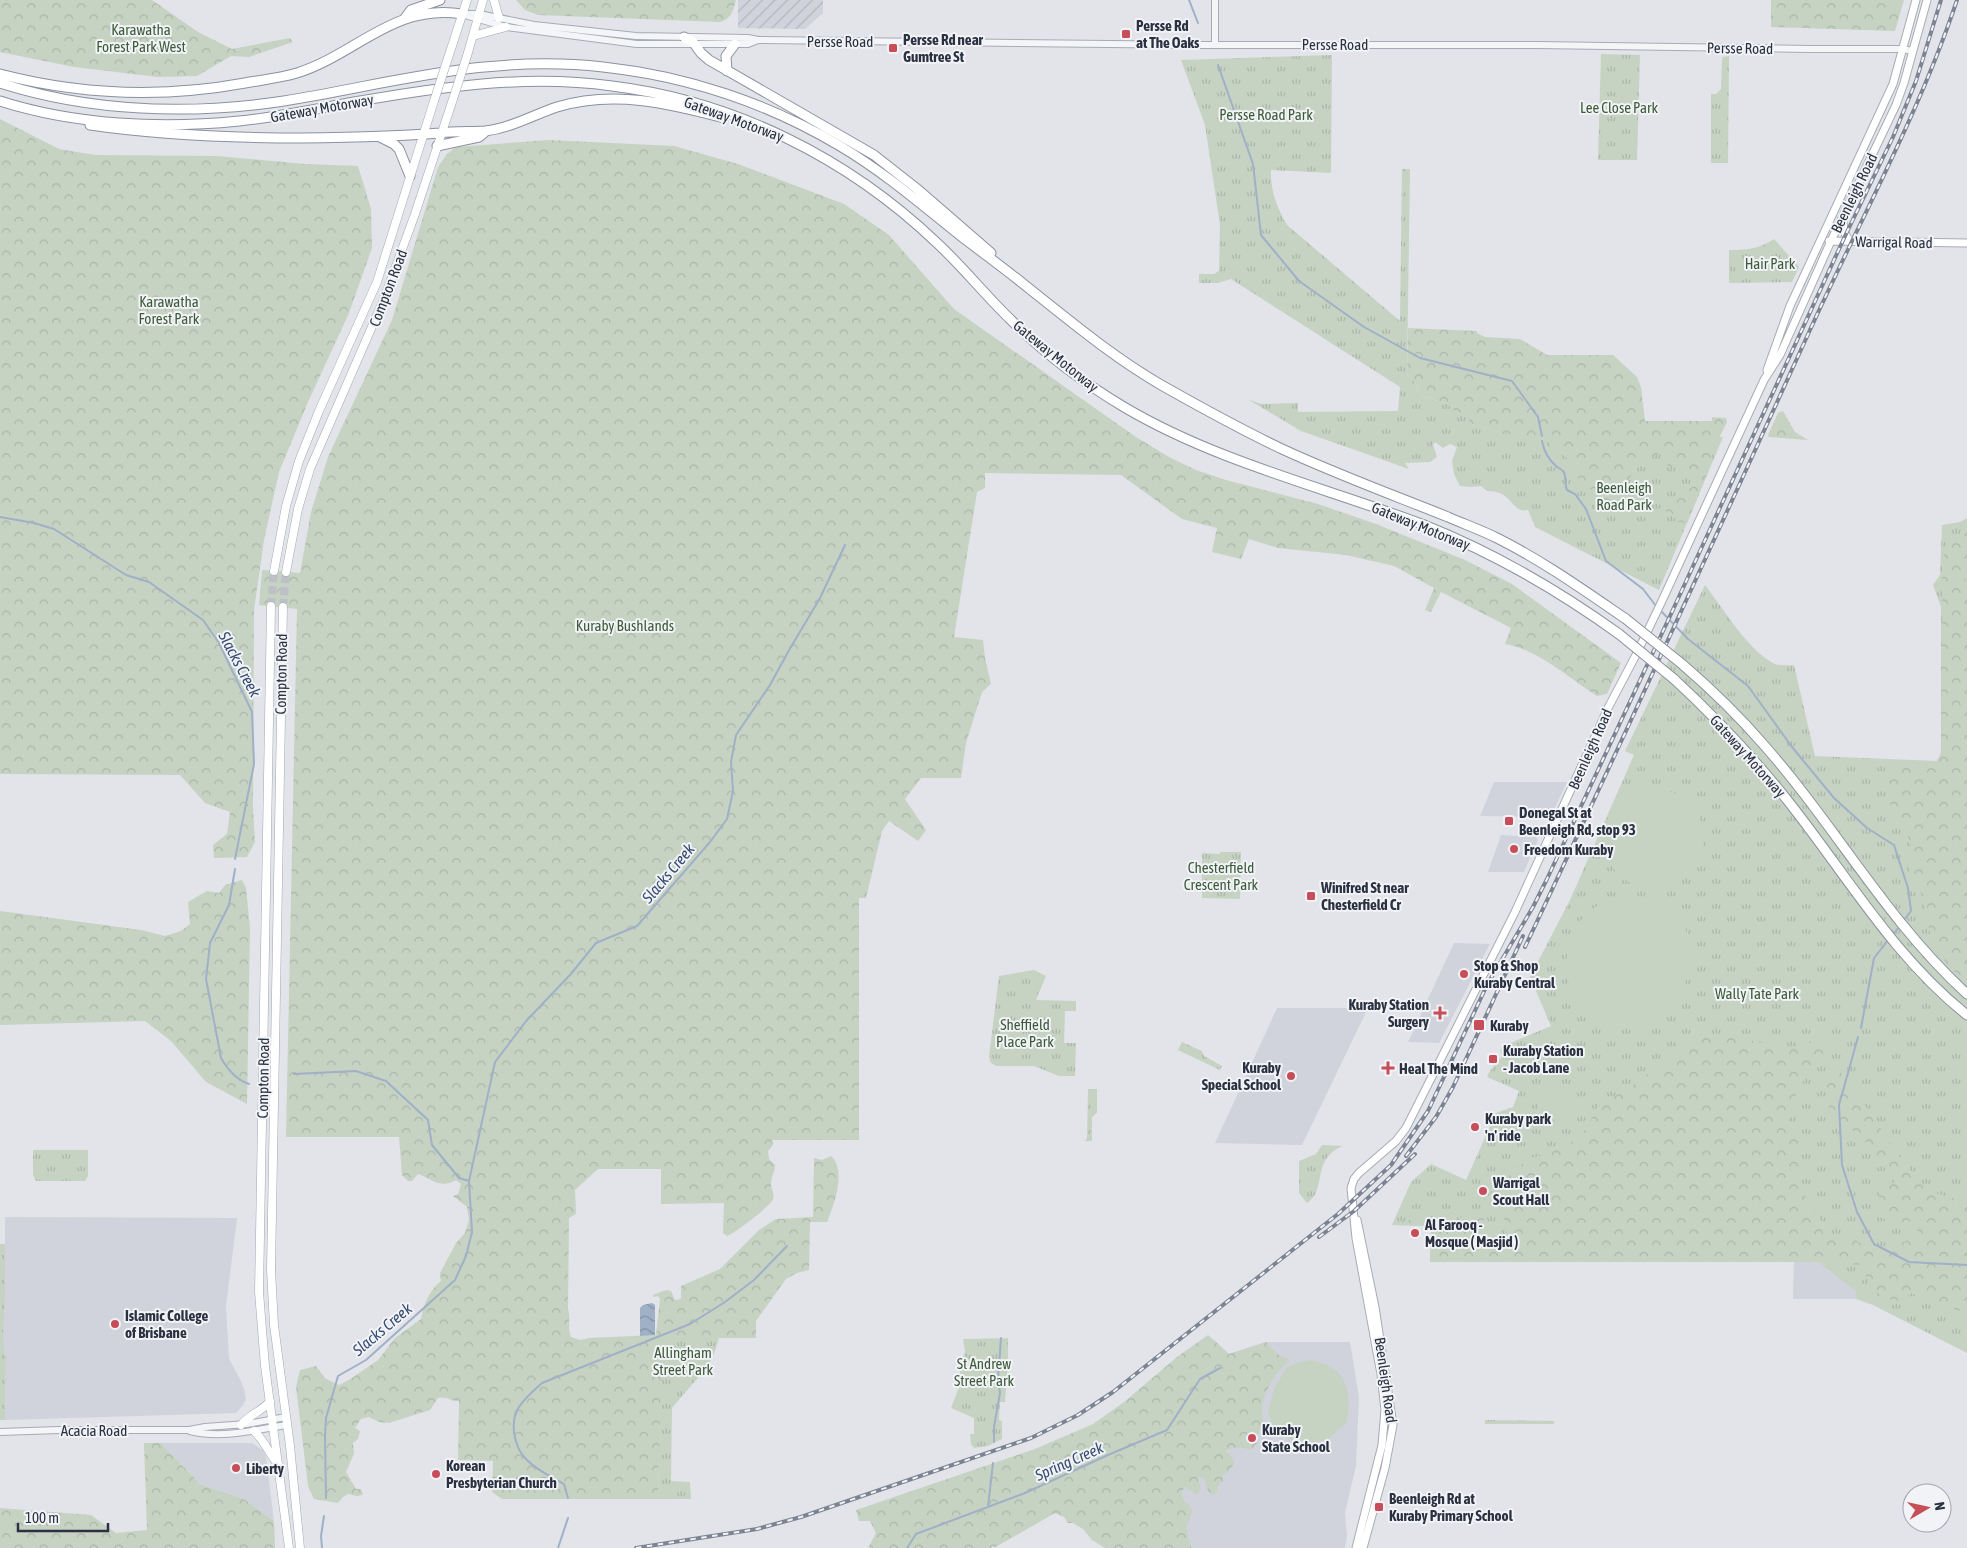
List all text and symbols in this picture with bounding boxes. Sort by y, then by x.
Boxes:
place label: Persse Rd at The Oaks [1136,17,1200,51]
park label: Karawatha Forest Park West [96,21,186,55]
marker: Persse Rd at The Oaks [1120,28,1132,40]
place label: Persse Rd near Gumtree St [903,31,984,65]
street label: Persse Road [807,33,873,50]
street label: Persse Road [1302,36,1368,53]
street label: Persse Road [1707,39,1773,57]
marker: Persse Rd near Gumtree St [887,42,899,54]
street label: Gateway Motorway [269,91,375,125]
street label: Gateway Motorway [682,93,786,145]
park label: Lee Close Park [1580,99,1659,116]
park label: Persse Road Park [1219,106,1313,123]
street label: Beenleigh Road [1827,150,1881,236]
street label: Warrigal Road [1855,233,1933,251]
street label: Compton Road [366,247,410,329]
park label: Hair Park [1745,255,1796,272]
park label: Karawatha Forest Park [139,293,200,327]
street label: Gateway Motorway [1010,317,1102,395]
park label: Beenleigh Road Park [1596,479,1652,513]
street label: Gateway Motorway [1369,499,1473,553]
park label: Kuraby Bushlands [576,617,674,634]
water label: Slacks Creek [215,627,265,701]
street label: Compton Road [272,633,290,715]
street label: Beenleigh Road [1565,706,1615,792]
street label: Gateway Motorway [1707,711,1789,801]
place label: Donegal St at Beenleigh Rd, stop 93 [1519,804,1636,838]
marker: Donegal St at Beenleigh Rd, stop 93 [1503,815,1515,827]
water label: Slacks Creek [637,839,699,907]
place label: Freedom Kuraby [1524,841,1614,858]
marker: Freedom Kuraby [1508,843,1520,855]
park label: Chesterfield Crescent Park [1184,859,1259,893]
place label: Winifred St near Chesterfield Cr [1320,879,1409,913]
marker: Winifred St near Chesterfield Cr [1305,890,1317,902]
place label: Stop & Shop Kuraby Central [1474,957,1556,991]
marker: Stop & Shop Kuraby Central [1458,968,1470,980]
park label: Wally Tate Park [1715,985,1799,1002]
place label: Kuraby Station Surgery [1349,996,1430,1030]
marker: Kuraby Station Surgery [1433,1006,1447,1020]
park label: Sheffield Place Park [996,1016,1054,1050]
place label: Kuraby [1490,1017,1530,1034]
marker: Kuraby [1472,1018,1486,1032]
street label: Compton Road [254,1037,272,1119]
place label: Kuraby Station - Jacob Lane [1503,1042,1583,1076]
marker: Kuraby Station - Jacob Lane [1487,1053,1499,1065]
place label: Kuraby Special School [1202,1059,1282,1093]
place label: Heal The Mind [1399,1060,1478,1077]
marker: Heal The Mind [1381,1061,1395,1075]
marker: Kuraby Special School [1285,1070,1297,1082]
place label: Kuraby park 'n' ride [1485,1110,1551,1144]
marker: Kuraby park 'n' ride [1469,1121,1481,1133]
place label: Warrigal Scout Hall [1492,1174,1550,1208]
marker: Warrigal Scout Hall [1477,1185,1489,1197]
place label: Al Farooq - Mosque ( Masjid ) [1424,1216,1518,1250]
marker: Al Farooq - Mosque ( Masjid ) [1409,1227,1421,1239]
water label: Slacks Creek [348,1298,416,1360]
place label: Islamic College of Brisbane [125,1307,208,1341]
marker: Islamic College of Brisbane [109,1318,121,1330]
street label: Beenleigh Road [1372,1336,1400,1424]
park label: Allingham Street Park [653,1344,713,1378]
park label: St Andrew Street Park [954,1355,1014,1389]
place label: Kuraby State School [1262,1421,1331,1455]
street label: Acacia Road [61,1422,127,1439]
marker: Kuraby State School [1246,1432,1258,1444]
water label: Spring Creek [1031,1438,1107,1485]
place label: Korean Presbyterian Church [446,1457,557,1491]
place label: Liberty [246,1460,285,1477]
marker: Liberty [230,1462,242,1474]
marker: Korean Presbyterian Church [430,1468,442,1480]
north arrow [1902,1483,1952,1533]
place label: Beenleigh Rd at Kuraby Primary School [1389,1490,1514,1524]
scale bar [18,1500,108,1532]
marker: Beenleigh Rd at Kuraby Primary School [1373,1501,1385,1513]
text: N [1931,1501,1948,1511]
text: 100 m [25,1509,59,1526]

